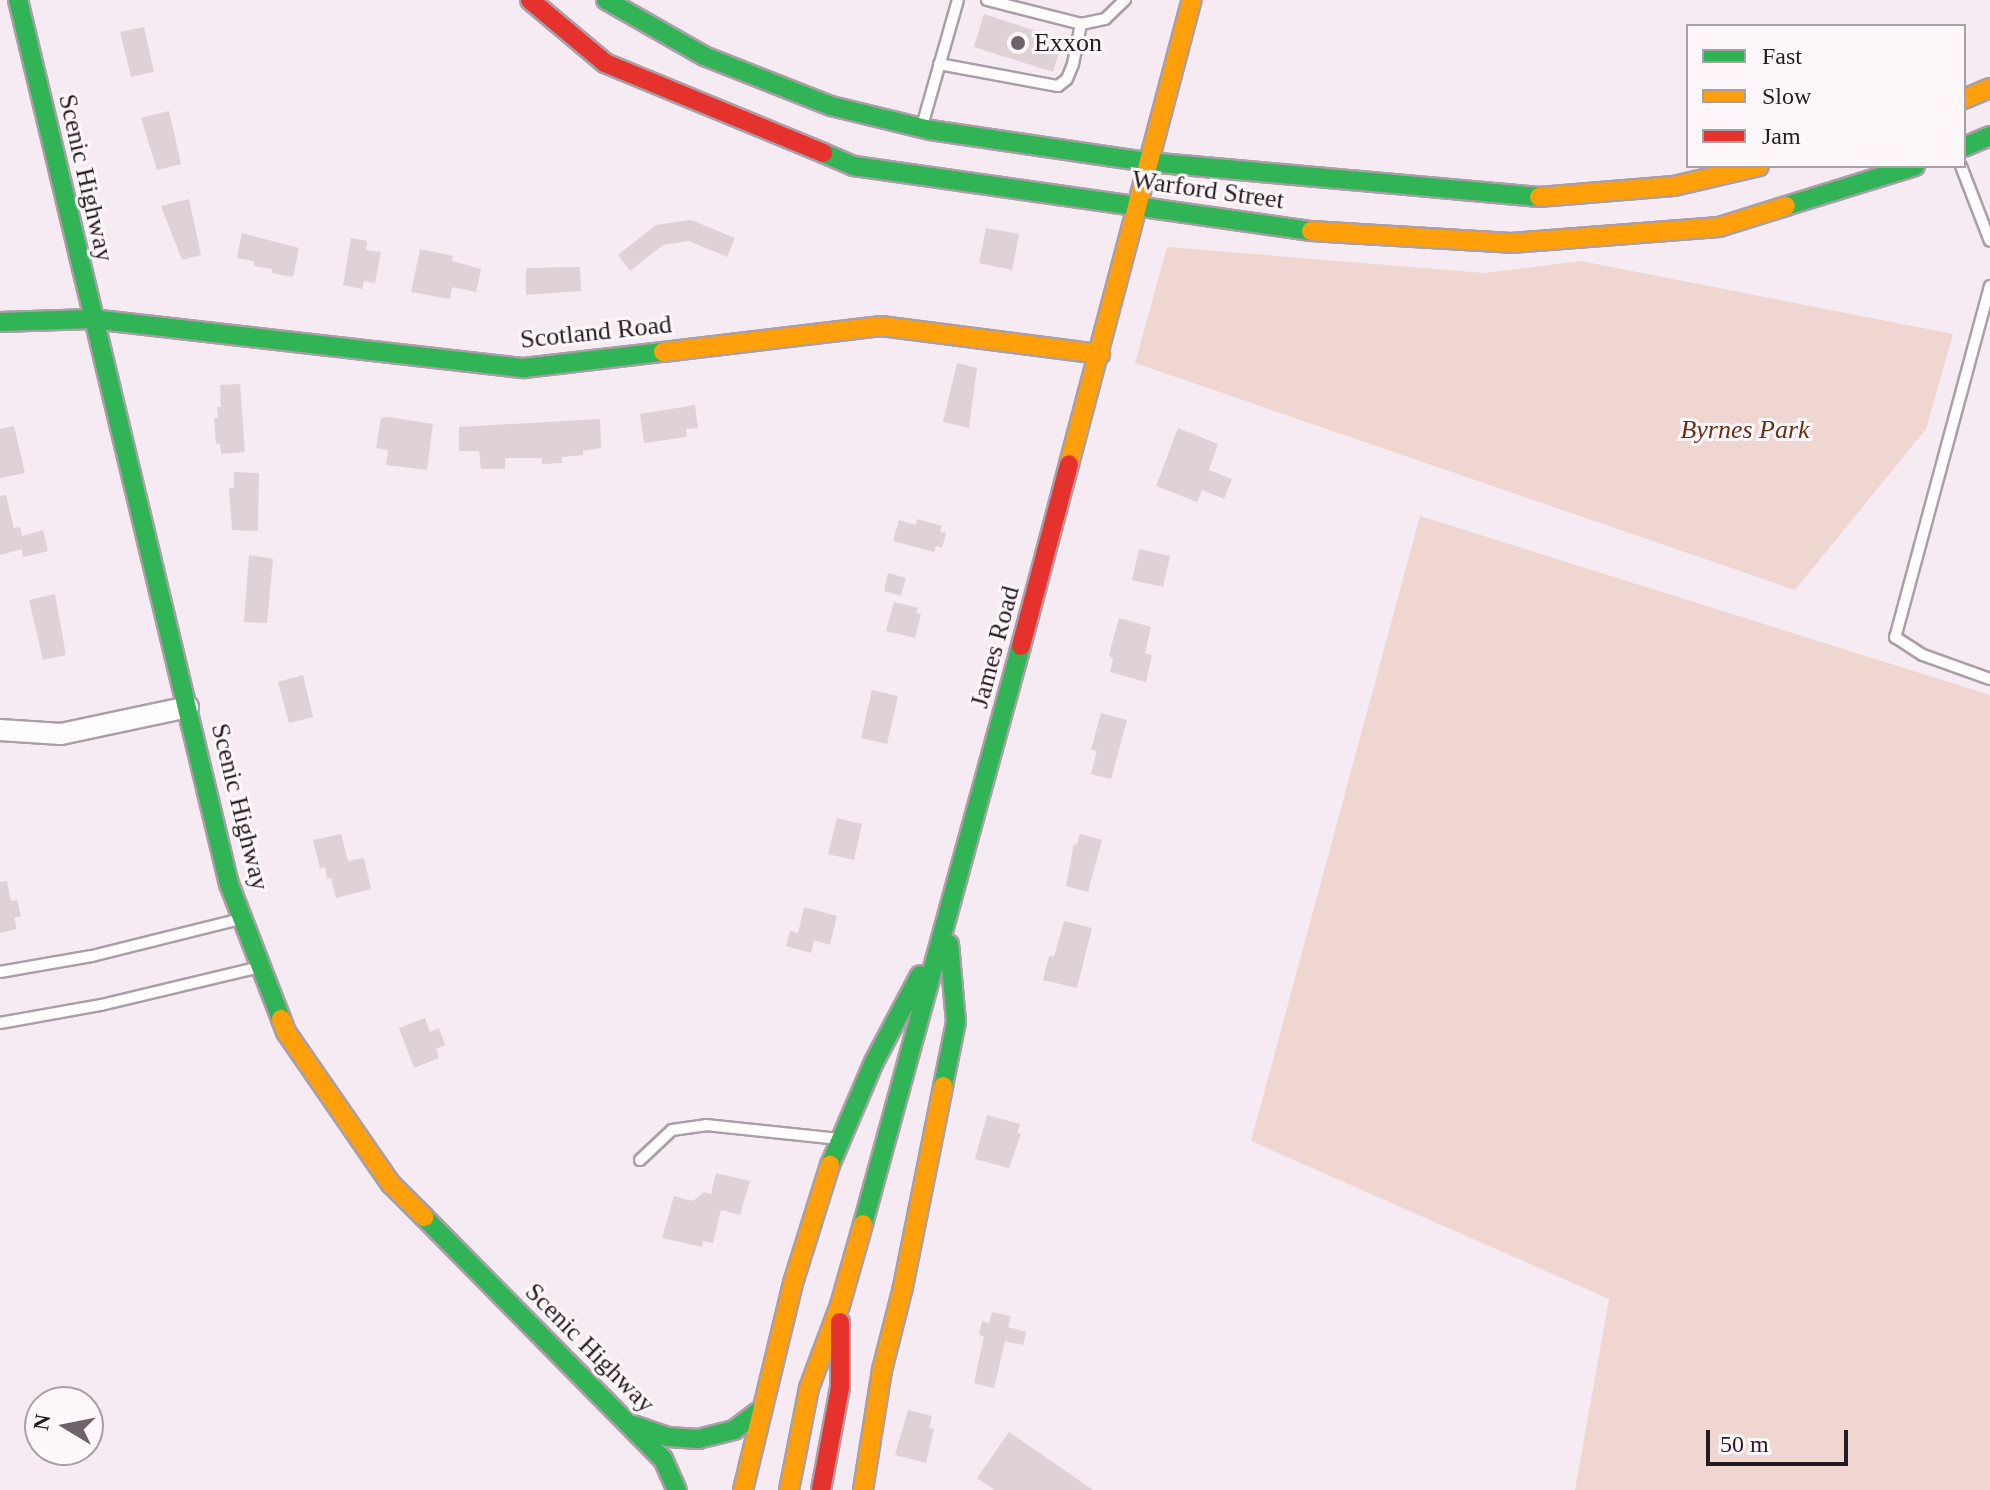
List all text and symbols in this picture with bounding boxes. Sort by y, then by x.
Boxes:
legend [1686,24,1966,168]
place label: Exxon [1034,27,1102,59]
marker: Exxon [1009,34,1027,52]
text: Fast [1762,43,1802,69]
text: Slow [1762,83,1811,109]
street label: Scenic Highway [52,91,120,265]
text: Jam [1762,123,1801,149]
street label: Warford Street [1130,164,1286,216]
street label: Scotland Road [519,309,673,355]
park label: Byrnes Park [1680,414,1810,446]
street label: James Road [964,583,1026,711]
street label: Scenic Highway [204,720,276,894]
street label: Scenic Highway [518,1276,662,1420]
north arrow [24,1386,104,1466]
text: N [28,1412,56,1432]
scale bar [1710,1414,1852,1464]
text: 50 m [1720,1431,1769,1457]

